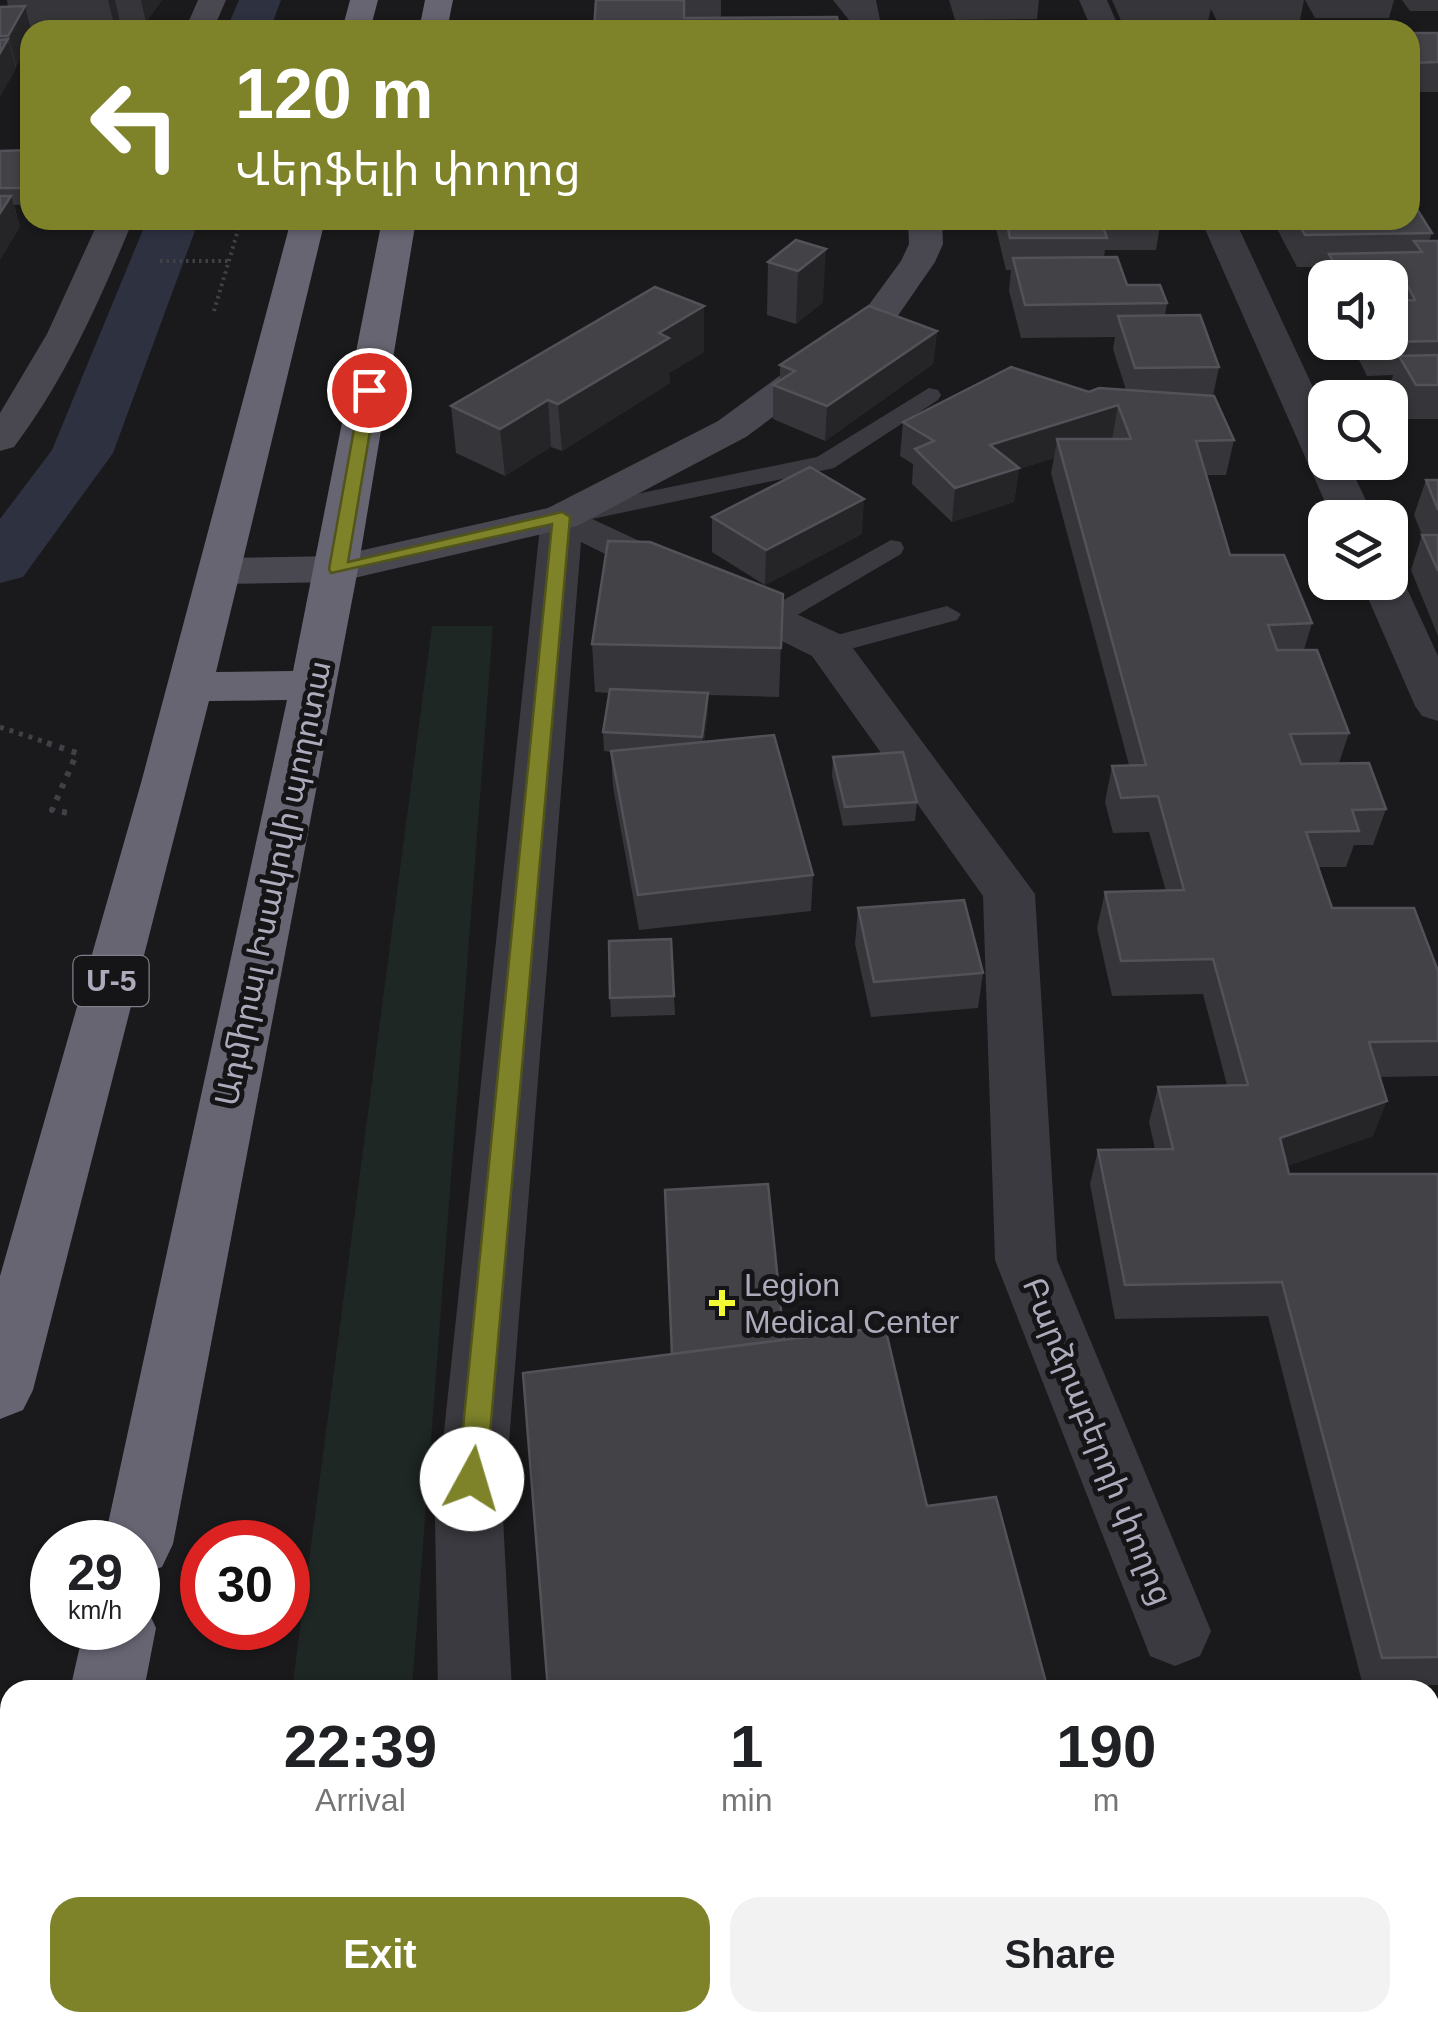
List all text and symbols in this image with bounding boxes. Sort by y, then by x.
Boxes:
text: 120 m [235,55,433,133]
icon: left [70,60,200,190]
text: Վերֆելի փողոց [235,144,581,195]
map controls [1308,260,1408,600]
button: sound [1308,260,1408,360]
pin [327,348,412,433]
icon: arrive [342,363,397,418]
button: search [1308,380,1408,480]
button: layers [1308,500,1408,600]
street label: Ադմիրալ Իսակովի պողոտա [208,657,339,1109]
road number: Մ-5 [74,956,148,1006]
place label: Legion Medical Center [744,1267,960,1340]
street label: Բարձրաբերդի փողոց [1015,1272,1180,1610]
marker: Legion Medical Center [709,1290,735,1316]
position arrow [420,1427,524,1531]
speed limit sign: 30 [180,1520,310,1650]
text: 29 [67,1545,123,1601]
text: km/h [68,1596,122,1624]
text: 22:39 [284,1713,437,1780]
text: 1 [730,1713,763,1780]
text: 190 [1056,1713,1156,1780]
text: Arrival [315,1782,406,1818]
text: min [721,1782,772,1818]
text: m [1093,1782,1120,1818]
button: Exit [50,1897,710,2012]
button: Share [730,1897,1390,2012]

